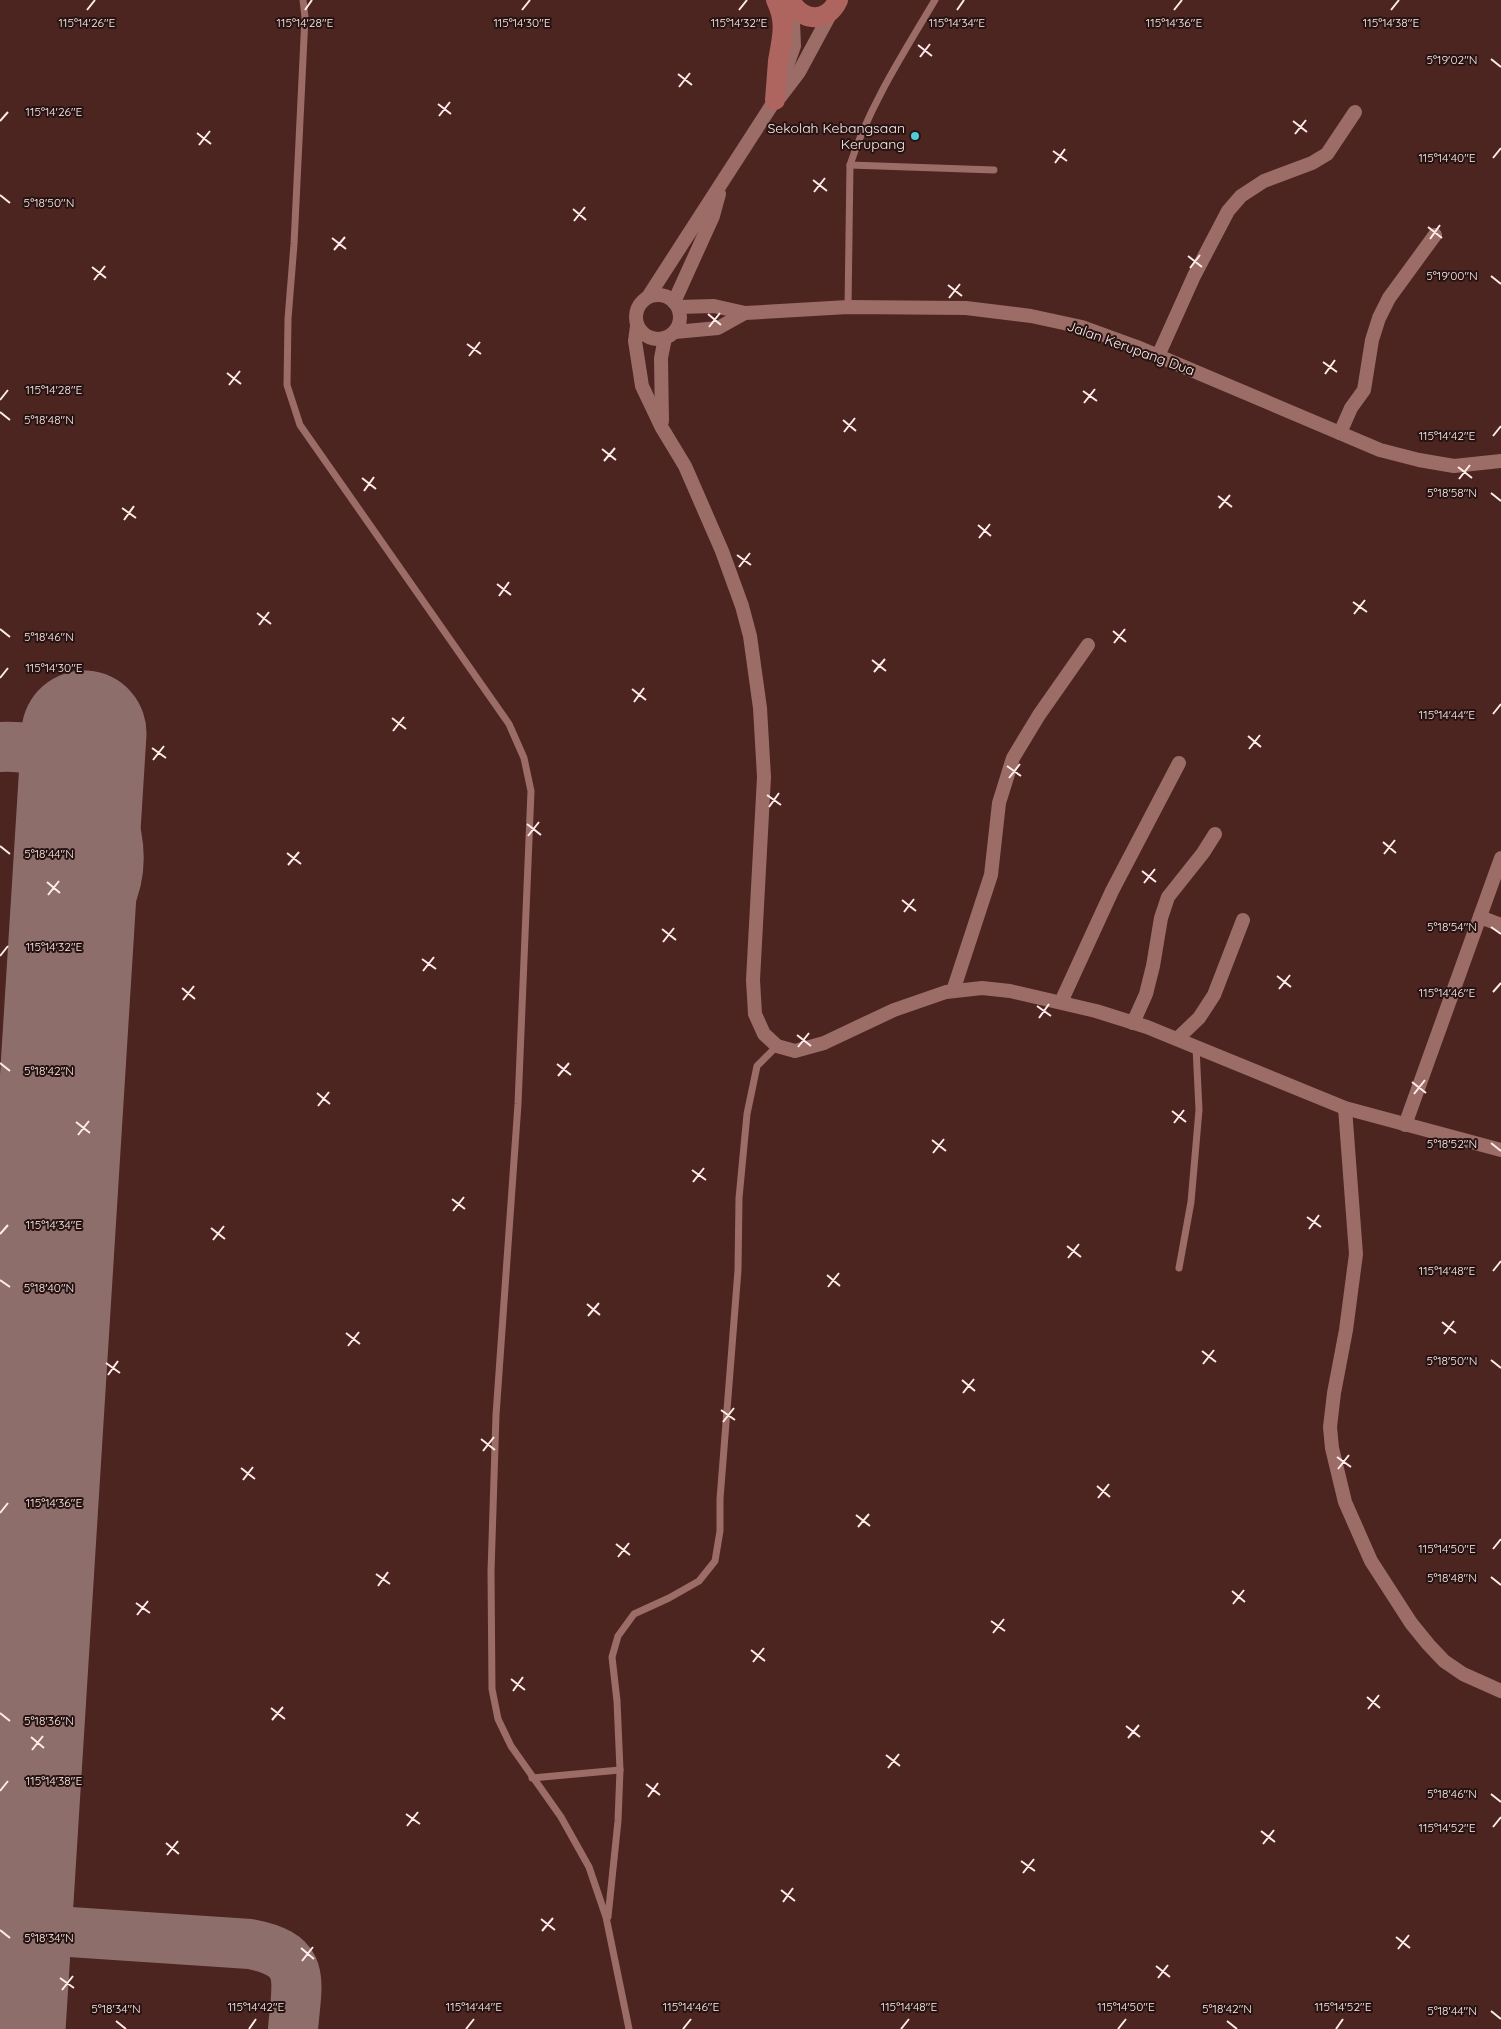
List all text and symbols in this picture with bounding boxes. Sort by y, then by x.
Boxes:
text: 115°14'26"E [59,15,116,30]
text: 115°14'28"E [277,15,334,30]
text: 115°14'30"E [493,15,551,30]
text: 115°14'32"E [711,15,768,30]
text: 115°14'34"E [929,15,985,30]
text: 115°14'36"E [1146,15,1202,30]
text: 115°14'38"E [1363,15,1419,30]
text: 5°19'02"N [1426,52,1478,67]
text: 115°14'26"E [26,104,83,119]
place label: Sekolah Kebangsaan Kerupang [768,119,905,153]
marker: Sekolah Kebangsaan Kerupang [909,130,921,142]
text: 115°14'40"E [1418,150,1476,165]
text: 5°18'50"N [24,195,74,210]
text: 5°19'00"N [1426,268,1478,283]
street label: Jalan Kerupang Dua [1065,317,1197,379]
text: 115°14'28"E [26,382,83,397]
text: 5°18'48"N [24,412,74,427]
text: 115°14'42"E [1419,428,1476,443]
text: 5°18'58"N [1427,485,1477,500]
text: 5°18'46"N [24,629,74,644]
text: 115°14'30"E [25,660,83,675]
text: 115°14'44"E [1419,707,1475,722]
text: 5°18'44"N [24,846,74,861]
text: 5°18'54"N [1427,919,1477,934]
text: 115°14'32"E [26,939,83,954]
text: 115°14'46"E [1419,985,1475,1000]
text: 5°18'42"N [24,1063,74,1078]
text: 5°18'52"N [1427,1136,1477,1151]
text: 115°14'34"E [26,1217,82,1232]
text: 115°14'48"E [1419,1263,1475,1278]
text: 5°18'40"N [24,1280,74,1295]
text: 5°18'50"N [1427,1353,1477,1368]
text: 115°14'36"E [26,1495,82,1510]
text: 115°14'50"E [1418,1541,1476,1556]
text: 5°18'48"N [1427,1570,1477,1585]
text: 5°18'36"N [24,1713,74,1728]
text: 115°14'38"E [26,1773,82,1788]
text: 5°18'46"N [1427,1786,1477,1801]
text: 115°14'52"E [1419,1820,1476,1835]
text: 5°18'34"N [24,1930,74,1945]
text: 115°14'42"E [228,1999,285,2014]
text: 115°14'44"E [446,1999,502,2014]
text: 115°14'46"E [663,1999,719,2014]
text: 115°14'48"E [881,1999,937,2014]
text: 115°14'50"E [1097,1999,1155,2014]
text: 115°14'52"E [1315,1999,1372,2014]
text: 5°18'34"N [91,2001,141,2016]
text: 5°18'42"N [1202,2001,1252,2016]
text: 5°18'44"N [1427,2003,1477,2018]

